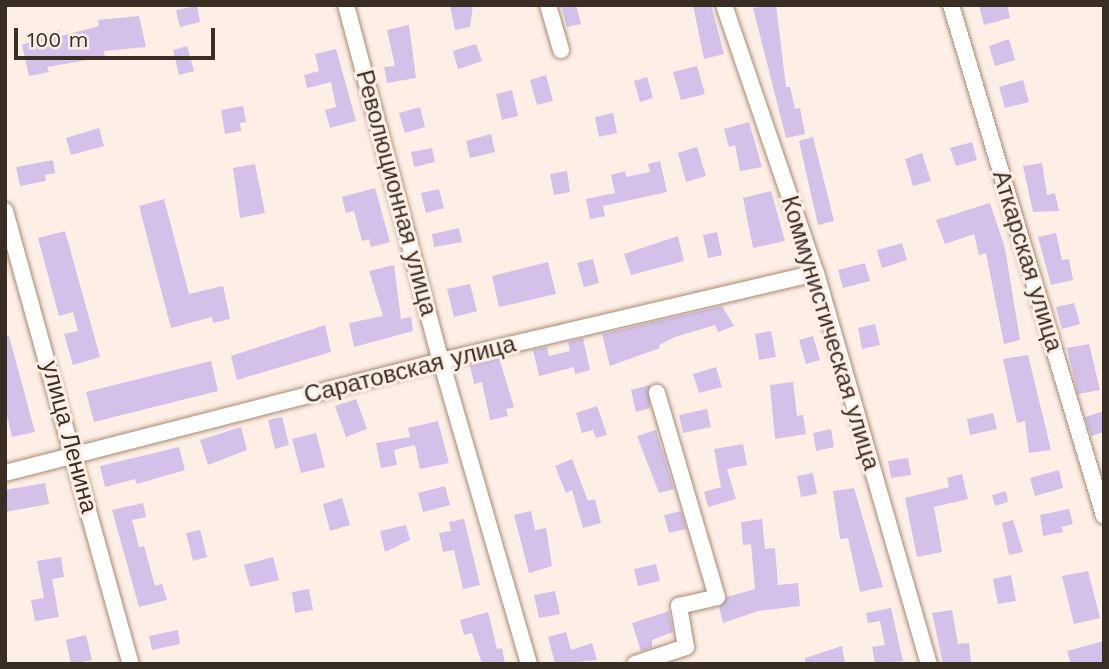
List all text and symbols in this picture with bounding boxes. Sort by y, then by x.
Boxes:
scale bar [18,14,219,58]
text: 100 m [27,27,89,52]
street label: Революционная улица [349,67,443,319]
street label: Аткарская улица [986,167,1068,355]
street label: Коммунистическая улица [775,192,885,474]
street label: Саратовская улица [301,330,519,410]
street label: улица Ленина [35,358,103,516]

